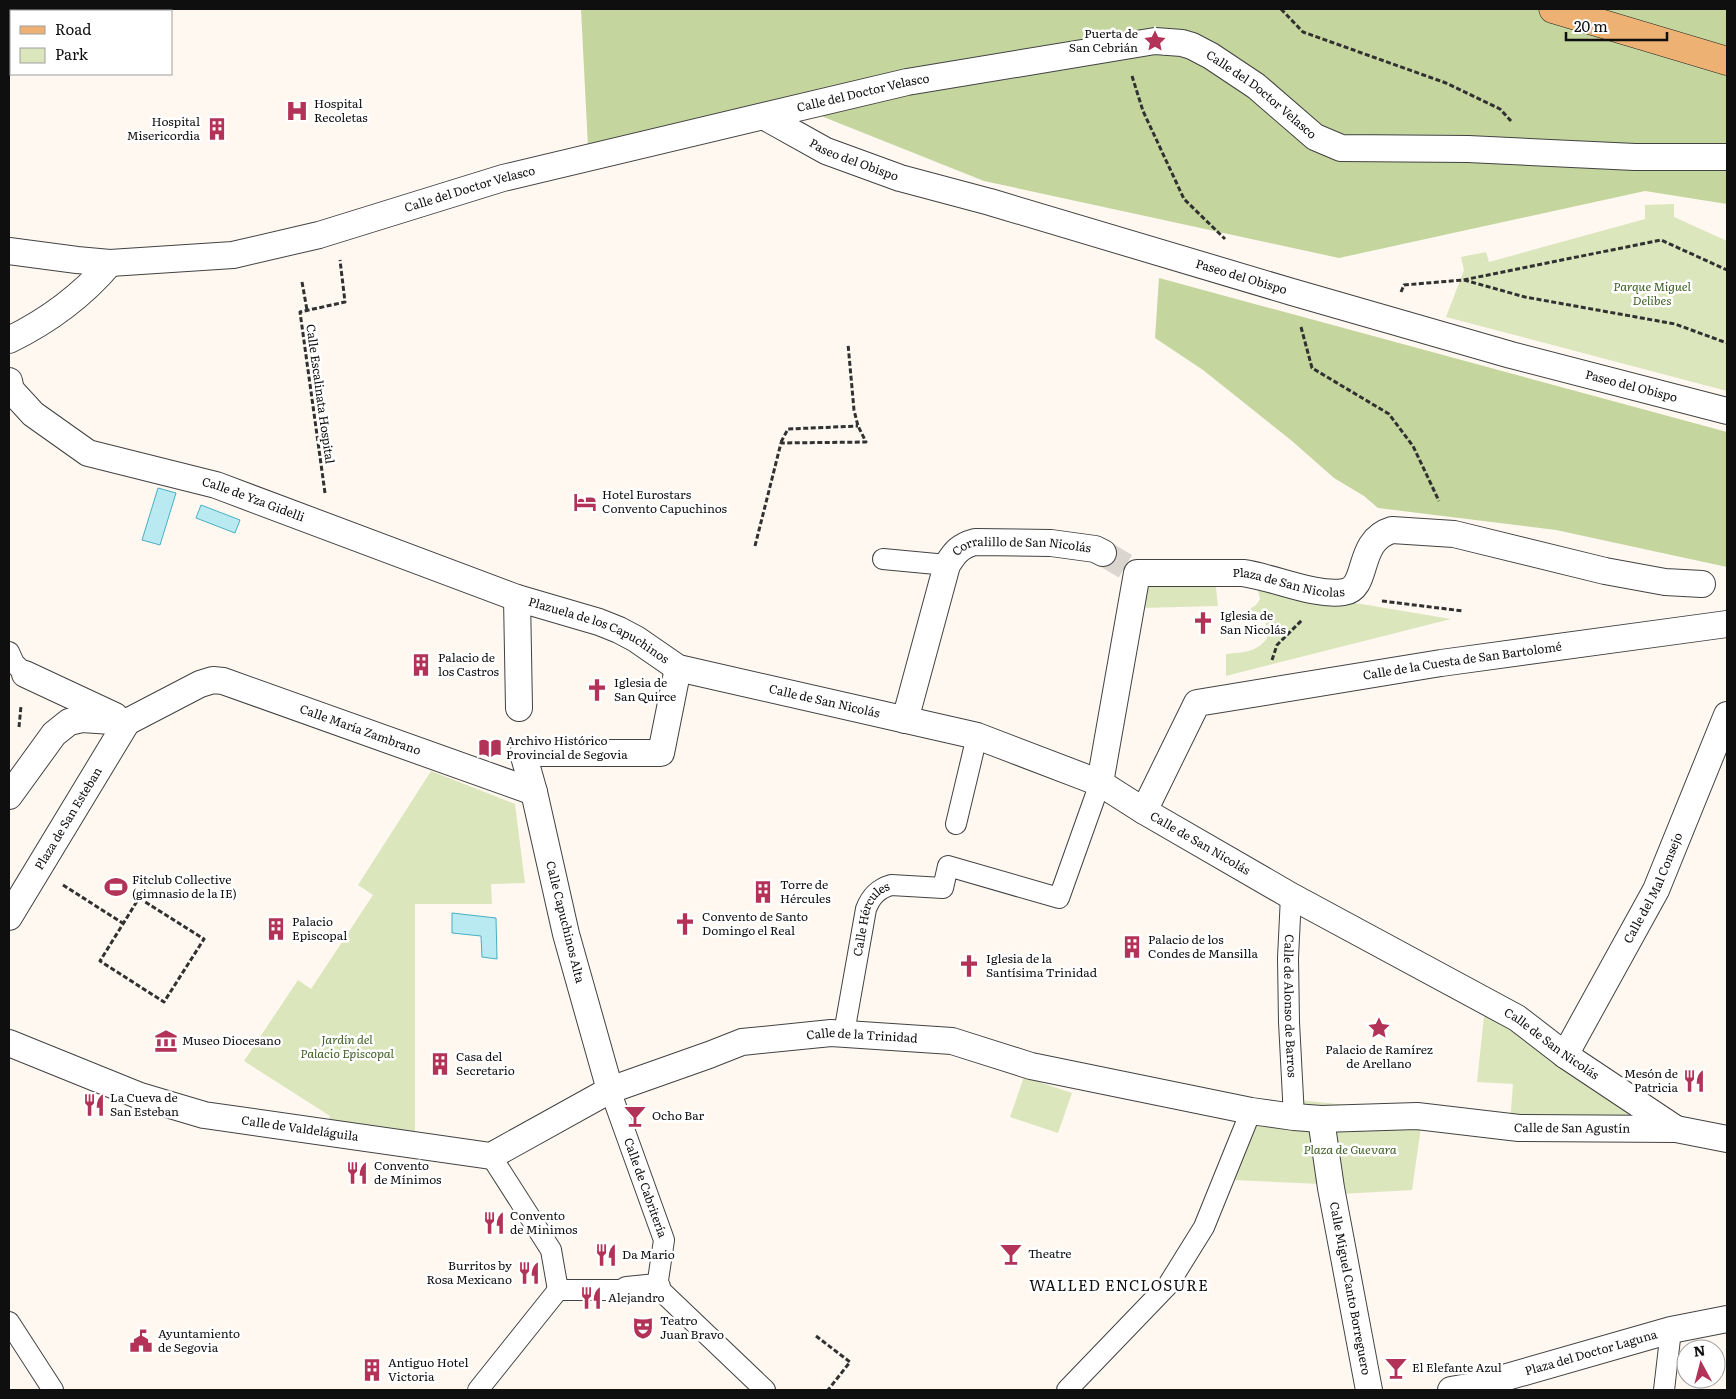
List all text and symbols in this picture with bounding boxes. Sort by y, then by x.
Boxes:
legend [10,10,172,75]
scale bar [1566,10,1667,42]
text: 20 m [1574,14,1608,37]
text: Road [55,17,91,40]
place label: Puerta de San Cebrián [1069,24,1138,56]
place icon: Puerta de San Cebrián [1142,28,1168,54]
text: Park [55,42,89,65]
street label: Calle del Doctor Velasco [1203,45,1321,143]
street label: Calle del Doctor Velasco [795,68,931,116]
place label: Hospital Recoletas [314,94,368,126]
hospital icon: Hospital Recoletas [284,98,310,124]
place label: Hospital Misericordia [127,112,201,144]
building icon: Hospital Misericordia [204,116,230,142]
street label: Paseo del Obispo [806,133,901,185]
street label: Calle del Doctor Velasco [402,161,537,216]
street label: Paseo del Obispo [1194,254,1290,298]
park label: Parque Miguel Delibes [1613,277,1691,309]
street label: Calle Escalinata Hospital [302,323,340,465]
street label: Paseo del Obispo [1583,365,1680,406]
street label: Calle de Yza Gidelli [200,472,307,525]
place label: Hotel Eurostars Convento Capuchinos [602,485,728,517]
hotel icon: Hotel Eurostars Convento Capuchinos [572,489,598,515]
street label: Corralillo de San Nicolás [947,532,1093,560]
street label: Plaza de San Nicolas [1233,563,1346,601]
street label: Plazuela de los Capuchinos [526,592,674,668]
place label: Iglesia de San Nicolás [1220,606,1287,638]
church icon: Iglesia de San Nicolás [1190,610,1216,636]
street label: Calle de la Cuesta de San Bartolomé [1361,637,1563,684]
place label: Palacio de los Castros [438,648,500,680]
building icon: Palacio de los Castros [408,652,434,678]
place label: Iglesia de San Quirce [614,673,676,705]
church icon: Iglesia de San Quirce [584,677,610,703]
street label: Calle de San Nicolás [767,679,882,722]
street label: Calle María Zambrano [297,699,424,759]
place label: Archivo Histórico Provincial de Segovia [506,731,628,763]
library icon: Archivo Histórico Provincial de Segovia [477,735,503,761]
street label: Plaza de San Esteban [30,763,106,873]
street label: Calle de San Nicolás [1147,806,1254,879]
street label: Calle del Mal Consejo [1618,829,1686,946]
street label: Calle Capuchinos Alta [542,859,590,985]
place label: Fitclub Collective (gimnasio de la IE) [132,870,237,902]
sports icon: Fitclub Collective (gimnasio de la IE) [103,874,129,900]
place label: Torre de Hércules [780,875,831,907]
street label: Calle Hércules [848,876,892,958]
building icon: Torre de Hércules [750,879,776,905]
place label: Convento de Santo Domingo el Real [702,907,808,939]
church icon: Convento de Santo Domingo el Real [672,911,698,937]
place label: Palacio Episcopal [292,912,347,944]
building icon: Palacio Episcopal [263,916,289,942]
place label: Palacio de los Condes de Mansilla [1148,930,1259,962]
building icon: Palacio de los Condes de Mansilla [1119,934,1145,960]
street label: Calle de Alonso de Barros [1280,934,1302,1078]
place label: Iglesia de la Santísima Trinidad [986,949,1098,981]
church icon: Iglesia de la Santísima Trinidad [956,953,982,979]
street label: Calle de San Nicolás [1501,1003,1603,1084]
place icon: Palacio de Ramírez de Arellano [1366,1015,1392,1041]
street label: Calle de la Trinidad [805,1023,919,1047]
museum icon: Museo Diocesano [153,1028,179,1054]
park label: Jardín del Palacio Episcopal [300,1030,394,1062]
place label: Museo Diocesano [182,1031,281,1049]
place label: Palacio de Ramírez de Arellano [1325,1040,1433,1072]
place label: Casa del Secretario [456,1047,515,1079]
building icon: Casa del Secretario [427,1051,453,1077]
place label: Mesón de Patricia [1624,1064,1679,1096]
restaurant icon: Mesón de Patricia [1681,1068,1707,1094]
place label: La Cueva de San Esteban [110,1088,179,1120]
restaurant icon: La Cueva de San Esteban [81,1092,107,1118]
bar icon: Ocho Bar [622,1103,648,1129]
place label: Ocho Bar [652,1106,705,1124]
street label: Calle de Valdeláguila [240,1110,360,1145]
street label: Calle de San Agustín [1513,1117,1630,1137]
street label: Calle de Cabritería [620,1135,673,1241]
park label: Plaza de Guevara [1303,1140,1397,1158]
place label: Convento de Mínimos [374,1156,442,1188]
restaurant icon: Convento de Mínimos [344,1160,370,1186]
street label: Calle Miguel Canto Borreguero [1326,1200,1376,1376]
place label: Convento de Minimos [510,1206,578,1238]
restaurant icon: Convento de Minimos [481,1210,507,1236]
bar icon: Theatre [998,1241,1024,1267]
restaurant icon: Da Mario [593,1242,619,1268]
place label: Theatre [1028,1244,1071,1262]
place label: Da Mario [622,1245,675,1263]
place label: Burritos by Rosa Mexicano [426,1256,512,1288]
restaurant icon: Burritos by Rosa Mexicano [516,1260,542,1286]
district label: WALLED ENCLOSURE [1029,1273,1209,1296]
restaurant icon: Alejandro [578,1285,604,1311]
place label: Alejandro [608,1288,665,1306]
place label: Teatro Juan Bravo [660,1311,724,1343]
theatre icon: Teatro Juan Bravo [630,1315,656,1341]
place label: Ayuntamiento de Segovia [158,1324,240,1356]
street label: Plaza del Doctor Laguna [1522,1324,1660,1379]
public building icon: Ayuntamiento de Segovia [128,1328,154,1354]
north arrow [1676,1339,1726,1389]
text: N [1692,1339,1707,1361]
place label: Antiguo Hotel Victoria [388,1353,468,1385]
bar icon: El Elefante Azul [1383,1355,1409,1381]
building icon: Antiguo Hotel Victoria [359,1357,385,1383]
place label: El Elefante Azul [1412,1358,1502,1376]

